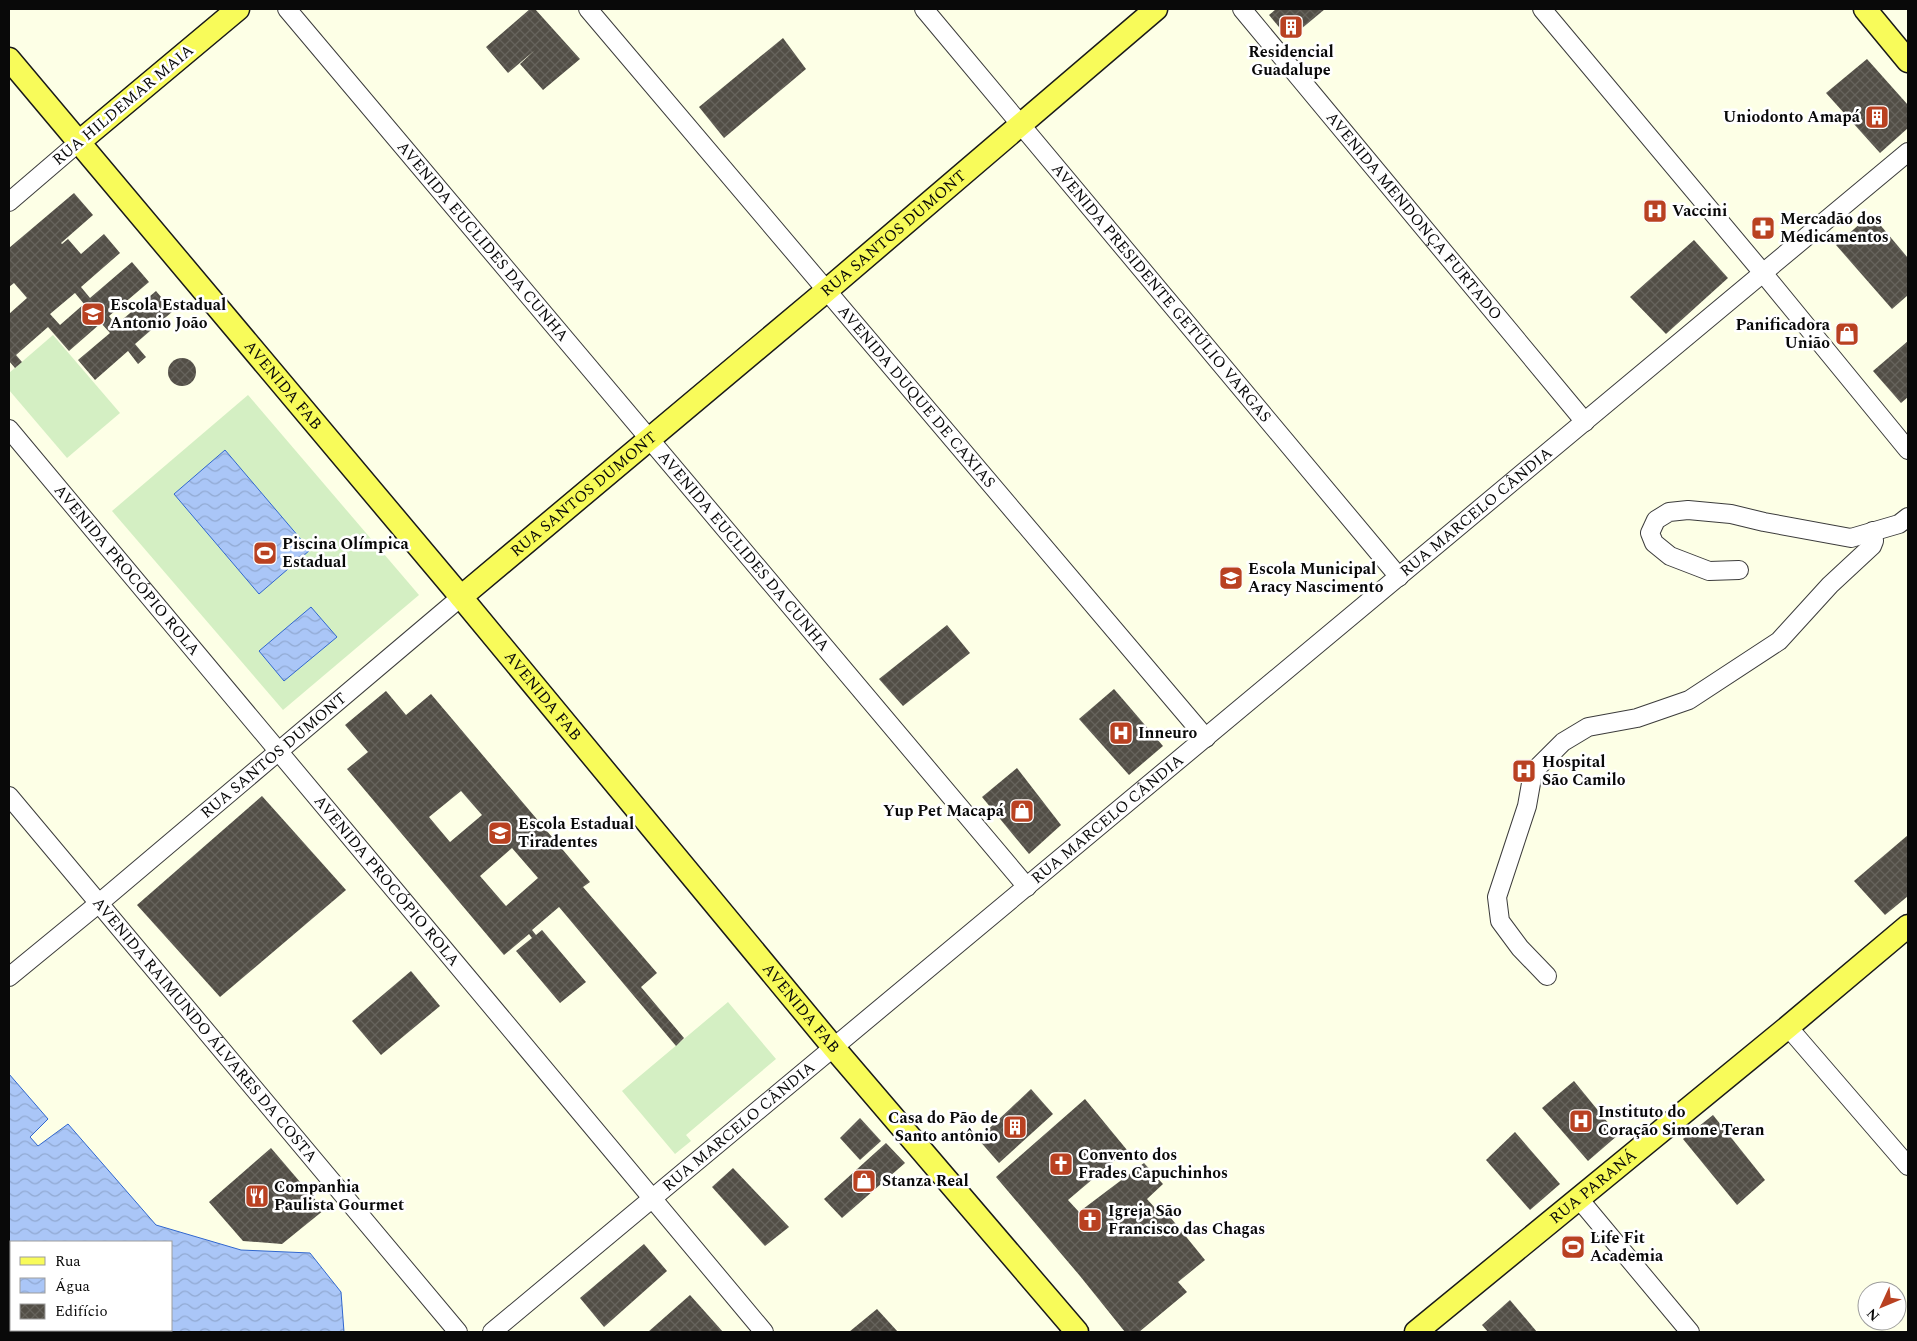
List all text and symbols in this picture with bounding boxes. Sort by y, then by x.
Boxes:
building icon: Residencial Guadalupe [1278,14,1304,40]
street label: RUA HILDEMAR MAIA [47,39,199,171]
place label: Residencial Guadalupe [1248,40,1334,82]
building icon: Uniodonto Amapá [1864,104,1890,130]
place label: Uniodonto Amapá [1723,105,1861,129]
street label: AVENIDA MENDONÇA FURTADO [1320,106,1508,325]
street label: AVENIDA EUCLIDES DA CUNHA [391,136,575,347]
street label: AVENIDA PRESIDENTE GETÚLIO VARGAS [1046,158,1277,428]
street label: RUA SANTOS DUMONT [815,164,972,303]
hospital icon: Vaccini [1642,198,1668,224]
place label: Vaccini [1672,199,1727,223]
place label: Mercadão dos Medicamentos [1780,207,1889,249]
pharmacy icon: Mercadão dos Medicamentos [1750,215,1776,241]
place label: Escola Estadual Antonio João [110,293,226,335]
street label: AVENIDA DUQUE DE CAXIAS [832,300,1001,493]
school or university icon: Escola Estadual Antonio João [80,301,106,327]
place label: Panificadora União [1735,313,1831,355]
shop icon: Panificadora União [1834,321,1860,347]
street label: AVENIDA FAB [238,335,328,435]
street label: RUA SANTOS DUMONT [505,425,662,563]
street label: RUA MARCELO CÂNDIA [1395,441,1558,583]
street label: AVENIDA EUCLIDES DA CUNHA [652,445,836,657]
street label: AVENIDA PROCÓPIO ROLA [48,479,206,661]
place label: Piscina Olímpica Estadual [282,532,410,574]
sports icon: Piscina Olímpica Estadual [252,540,278,566]
place label: Escola Municipal Aracy Nascimento [1248,557,1384,599]
school or university icon: Escola Municipal Aracy Nascimento [1218,565,1244,591]
street label: AVENIDA FAB [498,646,587,746]
street label: RUA SANTOS DUMONT [195,687,352,824]
hospital icon: Inneuro [1108,720,1134,746]
place label: Inneuro [1138,721,1198,745]
street label: RUA MARCELO CÂNDIA [1026,748,1189,890]
place label: Hospital São Camilo [1542,750,1626,792]
hospital icon: Hospital São Camilo [1511,758,1537,784]
street label: AVENIDA PROCÓPIO ROLA [308,790,466,972]
shop icon: Yup Pet Macapá [1009,798,1035,824]
place label: Yup Pet Macapá [883,799,1005,823]
place label: Escola Estadual Tiradentes [518,812,634,854]
school or university icon: Escola Estadual Tiradentes [487,820,513,846]
street label: AVENIDA RAIMUNDO ÁLVARES DA COSTA [87,892,323,1168]
street label: AVENIDA FAB [756,958,845,1058]
street label: RUA MARCELO CÂNDIA [657,1056,820,1197]
place label: Instituto do Coração Simone Teran [1598,1100,1765,1142]
place label: Casa do Pão de Santo antônio [888,1106,998,1148]
hospital icon: Instituto do Coração Simone Teran [1568,1108,1594,1134]
building icon: Casa do Pão de Santo antônio [1002,1114,1028,1140]
place label: Convento dos Frades Capuchinhos [1078,1143,1228,1185]
street label: RUA PARANÁ [1544,1144,1642,1230]
church icon: Convento dos Frades Capuchinhos [1048,1151,1074,1177]
shop icon: Stanza Real [851,1168,877,1194]
place label: Stanza Real [882,1169,969,1193]
place label: Companhia Paulista Gourmet [274,1175,404,1217]
restaurant icon: Companhia Paulista Gourmet [244,1183,270,1209]
place label: Igreja São Francisco das Chagas [1108,1199,1265,1241]
church icon: Igreja São Francisco das Chagas [1077,1207,1103,1233]
place label: Life Fit Academia [1590,1226,1664,1268]
sports icon: Life Fit Academia [1560,1234,1586,1260]
legend [10,1241,172,1331]
text: Rua [55,1250,81,1273]
text: Água [55,1275,91,1298]
north arrow [1857,1281,1907,1331]
text: Edifício [55,1300,108,1323]
text: N [1861,1303,1885,1326]

